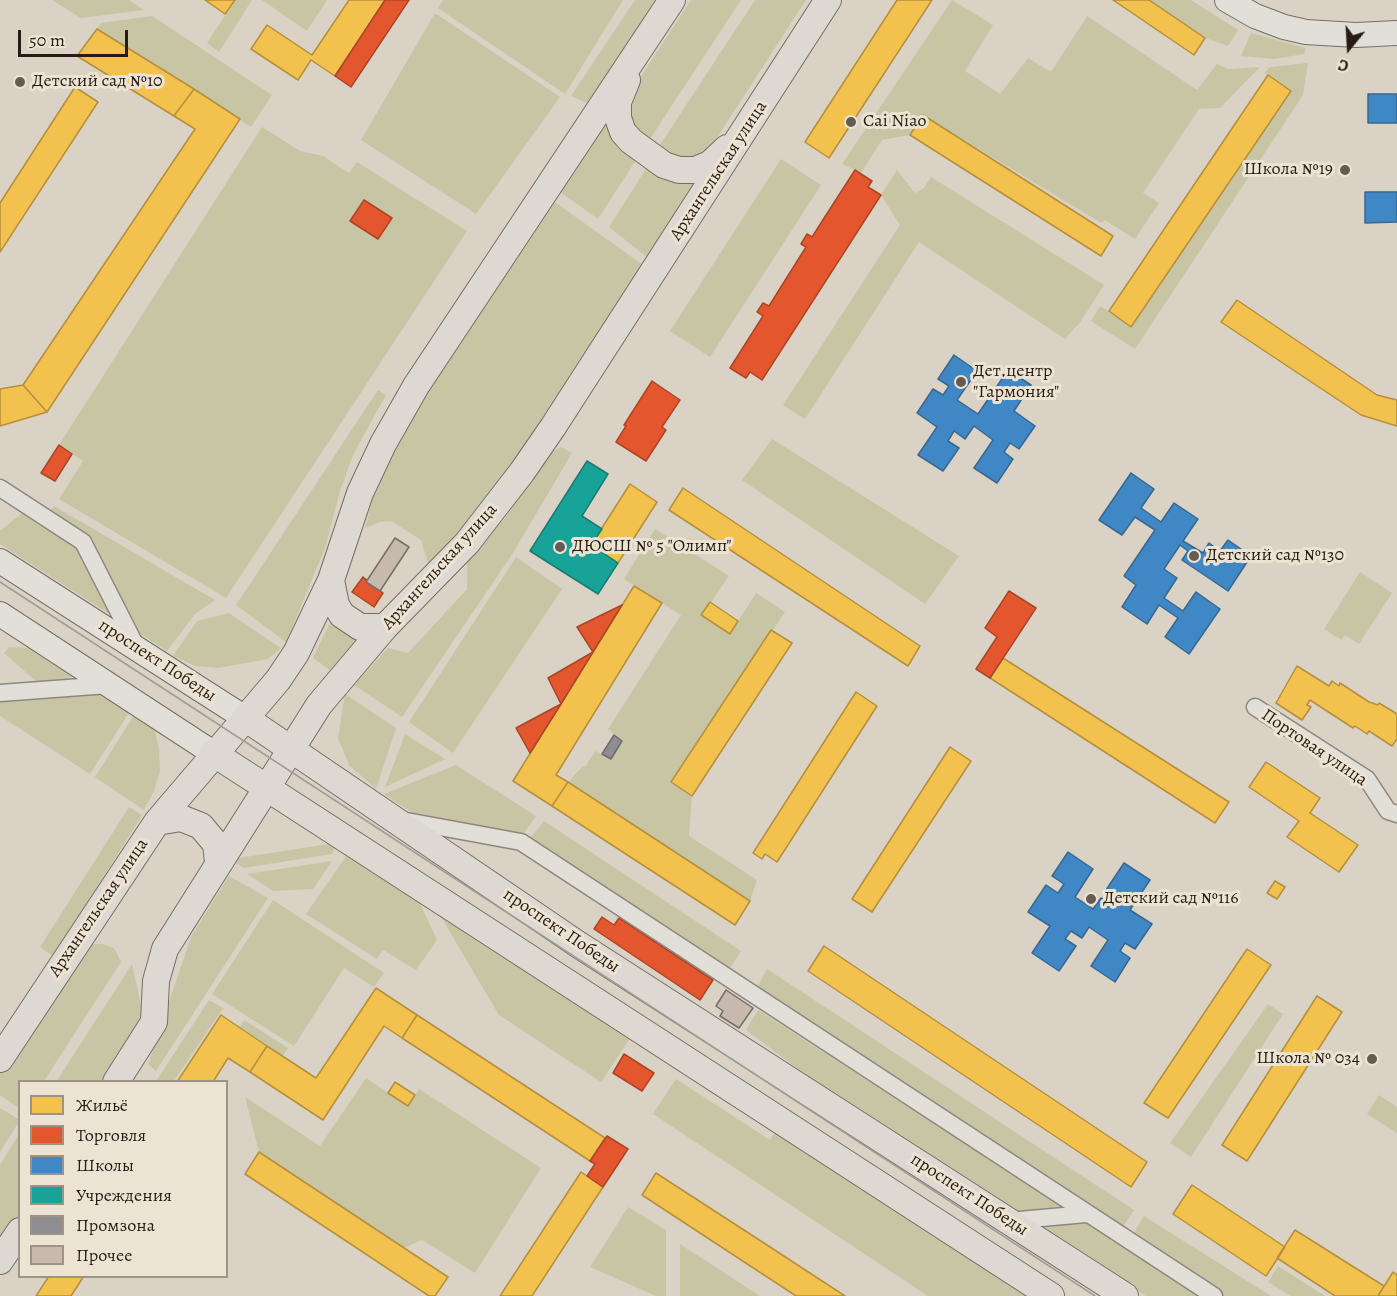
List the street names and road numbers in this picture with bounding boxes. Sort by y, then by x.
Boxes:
street label: Архангельская улица [666,97,772,245]
street label: Архангельская улица [378,499,502,635]
street label: проспект Победы [94,615,220,707]
street label: Портовая улица [1257,705,1371,791]
street label: Архангельская улица [45,835,153,981]
street label: проспект Победы [499,884,623,978]
street label: проспект Победы [906,1149,1032,1241]

